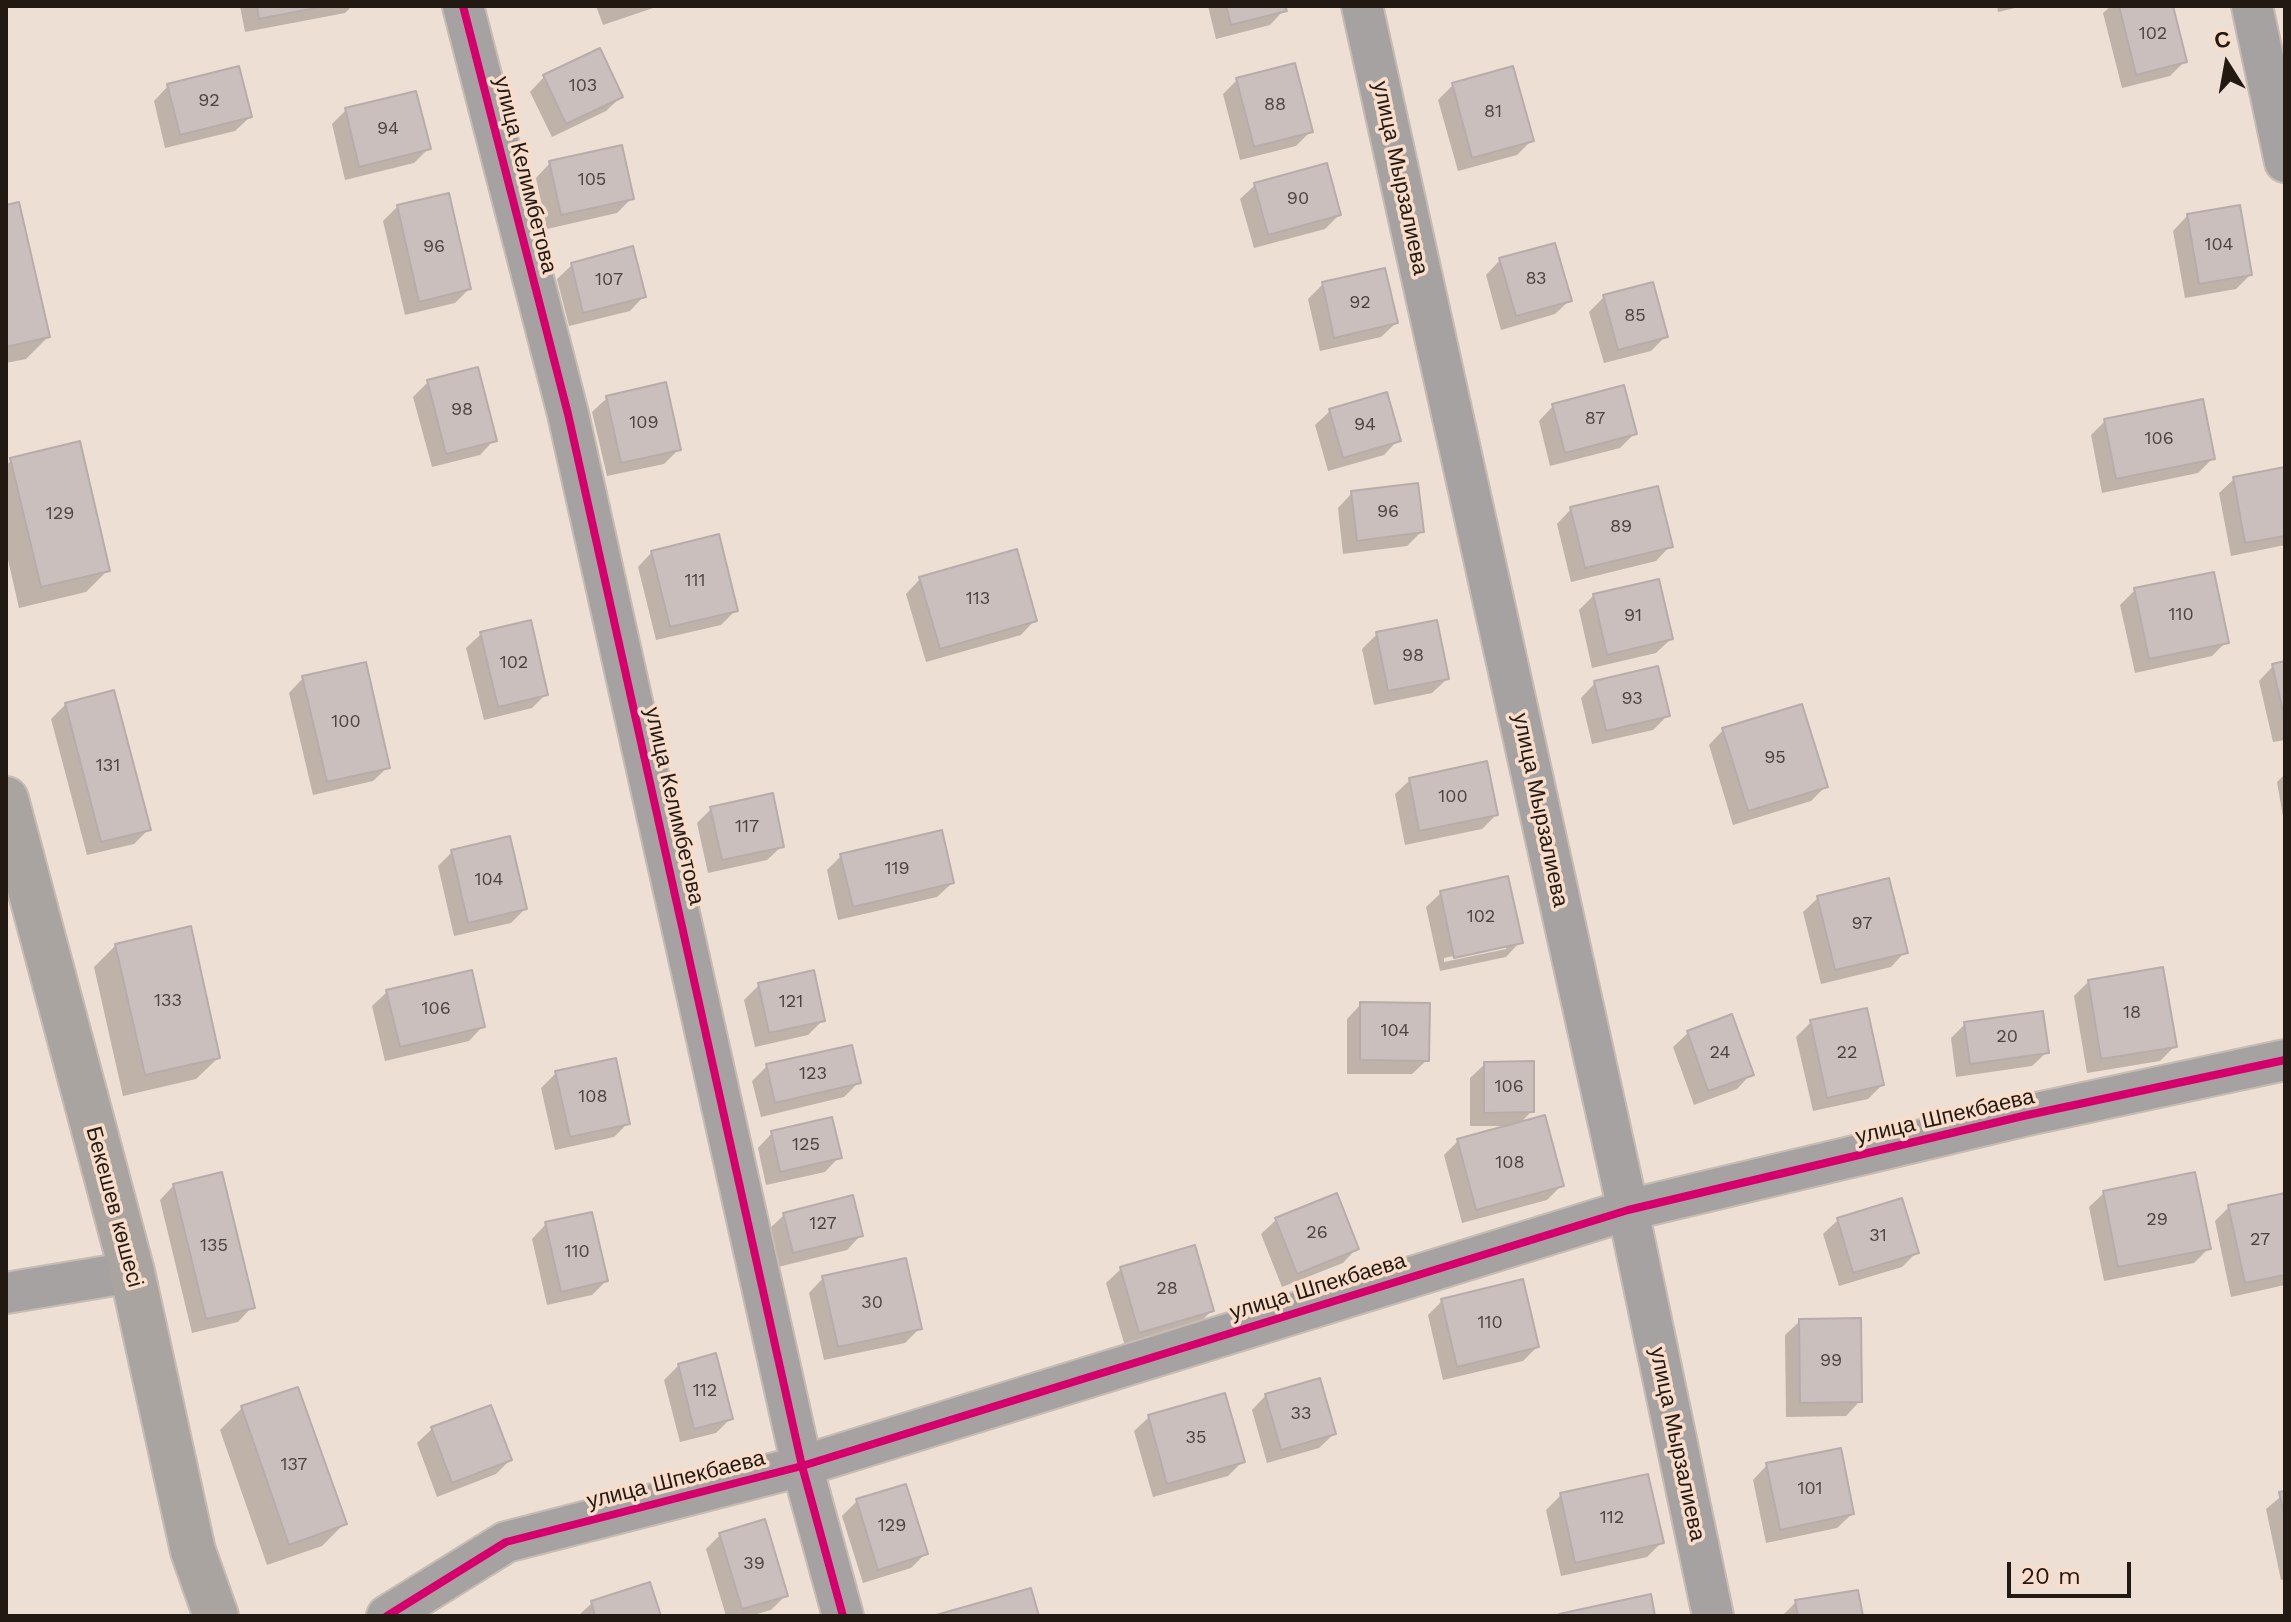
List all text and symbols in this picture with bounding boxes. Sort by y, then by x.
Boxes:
house number: 102 [2139,23,2167,45]
north arrow [2187,24,2267,104]
text: С [2212,26,2233,54]
street label: улица Келимбетова [488,74,562,276]
house number: 103 [569,75,597,97]
street label: улица Мырзалиева [1367,79,1433,277]
house number: 92 [198,90,220,112]
house number: 88 [1264,94,1286,116]
house number: 81 [1484,101,1502,123]
house number: 94 [377,118,399,140]
house number: 105 [578,169,606,191]
house number: 90 [1287,188,1309,210]
house number: 104 [2204,234,2234,256]
house number: 96 [423,236,445,258]
house number: 83 [1525,268,1547,290]
house number: 107 [595,269,623,291]
house number: 92 [1349,292,1371,314]
house number: 85 [1624,305,1646,327]
house number: 98 [451,399,473,421]
house number: 87 [1585,408,1605,430]
house number: 109 [629,412,659,434]
house number: 94 [1354,414,1376,436]
house number: 106 [2144,428,2174,450]
house number: 96 [1377,501,1399,523]
house number: 129 [46,503,74,525]
house number: 89 [1610,516,1632,538]
house number: 111 [684,570,706,592]
house number: 113 [966,588,990,610]
house number: 110 [2168,604,2194,626]
house number: 91 [1624,605,1642,627]
house number: 98 [1402,645,1424,667]
house number: 102 [500,652,528,674]
house number: 93 [1621,688,1643,710]
street label: улица Келимбетова [638,705,710,907]
house number: 100 [331,711,361,733]
street label: улица Мырзалиева [1507,711,1573,909]
house number: 95 [1764,747,1786,769]
house number: 131 [96,755,120,777]
house number: 100 [1438,786,1468,808]
house number: 117 [735,816,759,838]
house number: 119 [884,858,910,880]
house number: 104 [474,869,504,891]
house number: 102 [1467,906,1495,928]
house number: 97 [1852,913,1872,935]
house number: 133 [154,990,182,1012]
house number: 121 [779,991,803,1013]
house number: 106 [421,998,451,1020]
house number: 18 [2123,1002,2141,1024]
house number: 104 [1380,1020,1410,1042]
house number: 20 [1996,1026,2018,1048]
house number: 24 [1710,1042,1730,1064]
house number: 22 [1837,1042,1857,1064]
house number: 123 [799,1063,827,1085]
house number: 106 [1494,1076,1524,1098]
street label: улица Шпекбаева [1853,1084,2037,1150]
house number: 108 [578,1086,608,1108]
street label: Бекешев көшесі [80,1124,148,1290]
house number: 125 [792,1134,820,1156]
house number: 108 [1495,1152,1525,1174]
house number: 29 [2146,1209,2168,1231]
house number: 127 [809,1213,837,1235]
house number: 26 [1306,1222,1328,1244]
house number: 31 [1869,1225,1887,1247]
house number: 27 [2250,1229,2270,1251]
house number: 135 [200,1235,228,1257]
house number: 110 [564,1241,590,1263]
street label: улица Шпекбаева [1227,1248,1409,1326]
house number: 28 [1156,1278,1178,1300]
house number: 30 [861,1292,883,1314]
house number: 110 [1477,1312,1503,1334]
street label: улица Мырзалиева [1644,1345,1710,1543]
house number: 99 [1820,1350,1842,1372]
house number: 112 [693,1380,717,1402]
house number: 33 [1291,1403,1311,1425]
house number: 35 [1186,1427,1206,1449]
street label: улица Шпекбаева [584,1445,768,1515]
house number: 137 [281,1454,307,1476]
house number: 101 [1797,1478,1823,1500]
house number: 112 [1600,1507,1624,1529]
house number: 129 [878,1515,906,1537]
scale bar [2011,1546,2135,1596]
house number: 39 [743,1553,765,1575]
text: 20 m [2021,1562,2081,1590]

